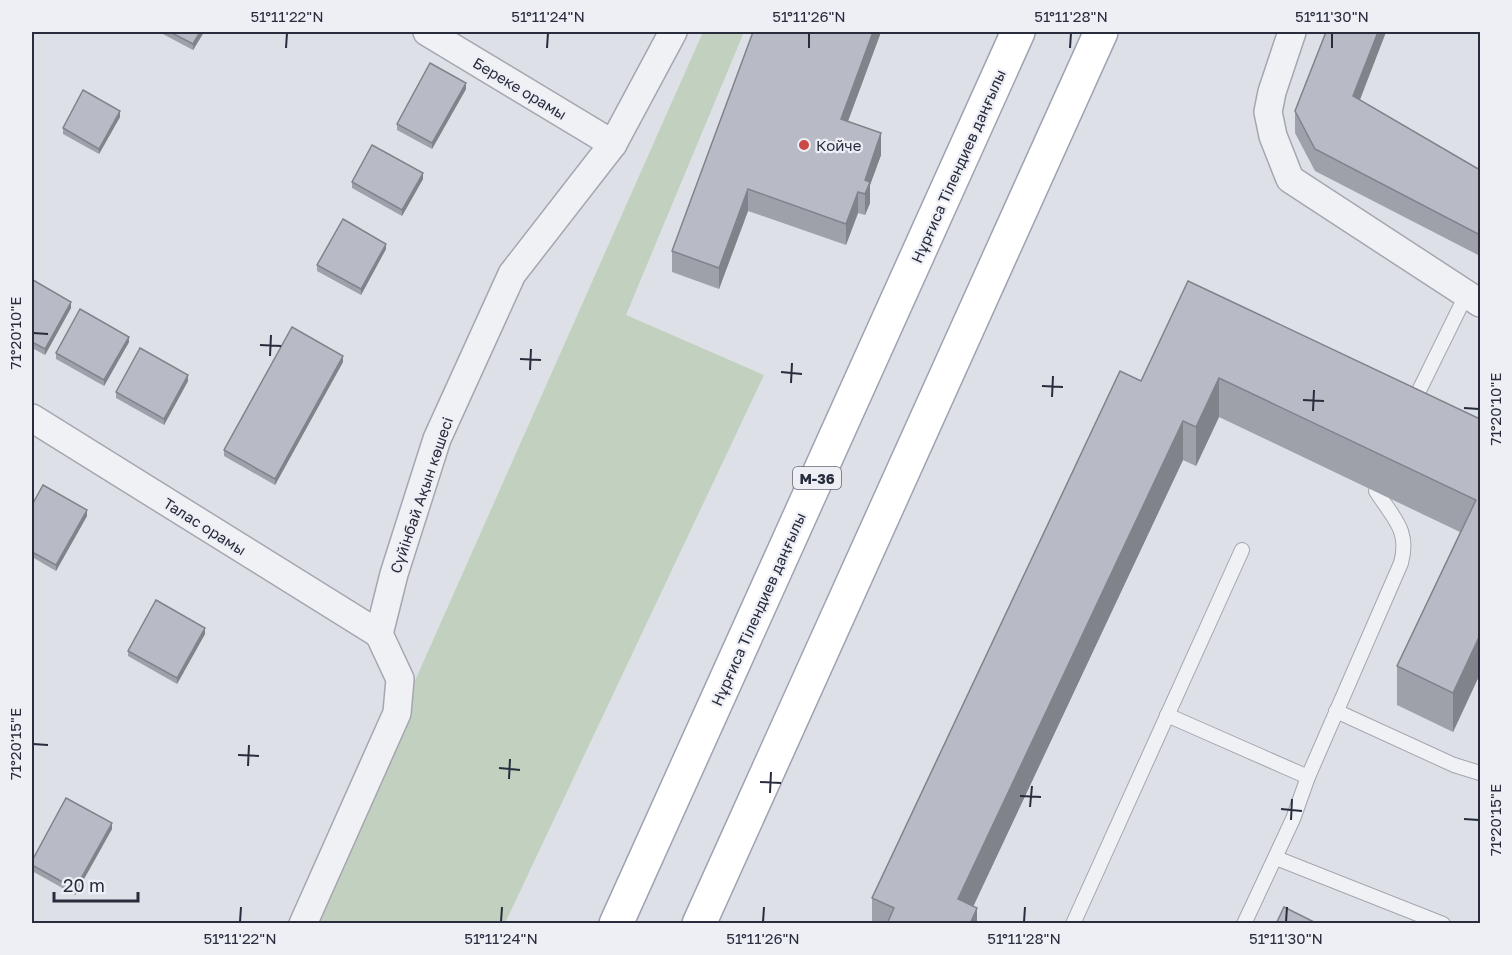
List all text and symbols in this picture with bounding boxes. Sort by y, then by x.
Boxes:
text: 51°11'22"N [250,7,324,25]
text: 51°11'24"N [511,7,585,25]
text: 51°11'26"N [772,7,846,25]
text: 51°11'28"N [1034,7,1108,25]
text: 51°11'30"N [1295,7,1369,25]
street label: Береке орамы [470,53,570,123]
street label: Нұрғиса Тілендиев даңғылы [907,66,1010,266]
place label: Койче [816,136,862,154]
marker: Койче [797,138,811,152]
text: 71°20'10"E [6,297,24,369]
text: 71°20'10"E [1486,373,1504,445]
street label: Сүйінбай Ақын көшесі [386,414,457,576]
road number: M-36 [793,467,841,489]
street label: Талас орамы [160,493,250,559]
street label: Нұрғиса Тілендиев даңғылы [707,509,810,709]
text: 71°20'15"E [6,708,24,780]
text: 71°20'15"E [1486,784,1504,856]
scale bar [54,865,138,903]
text: 20 m [63,874,105,896]
text: 51°11'22"N [203,929,277,947]
text: 51°11'24"N [464,929,538,947]
text: 51°11'26"N [726,929,800,947]
text: 51°11'28"N [987,929,1061,947]
text: 51°11'30"N [1249,929,1323,947]

